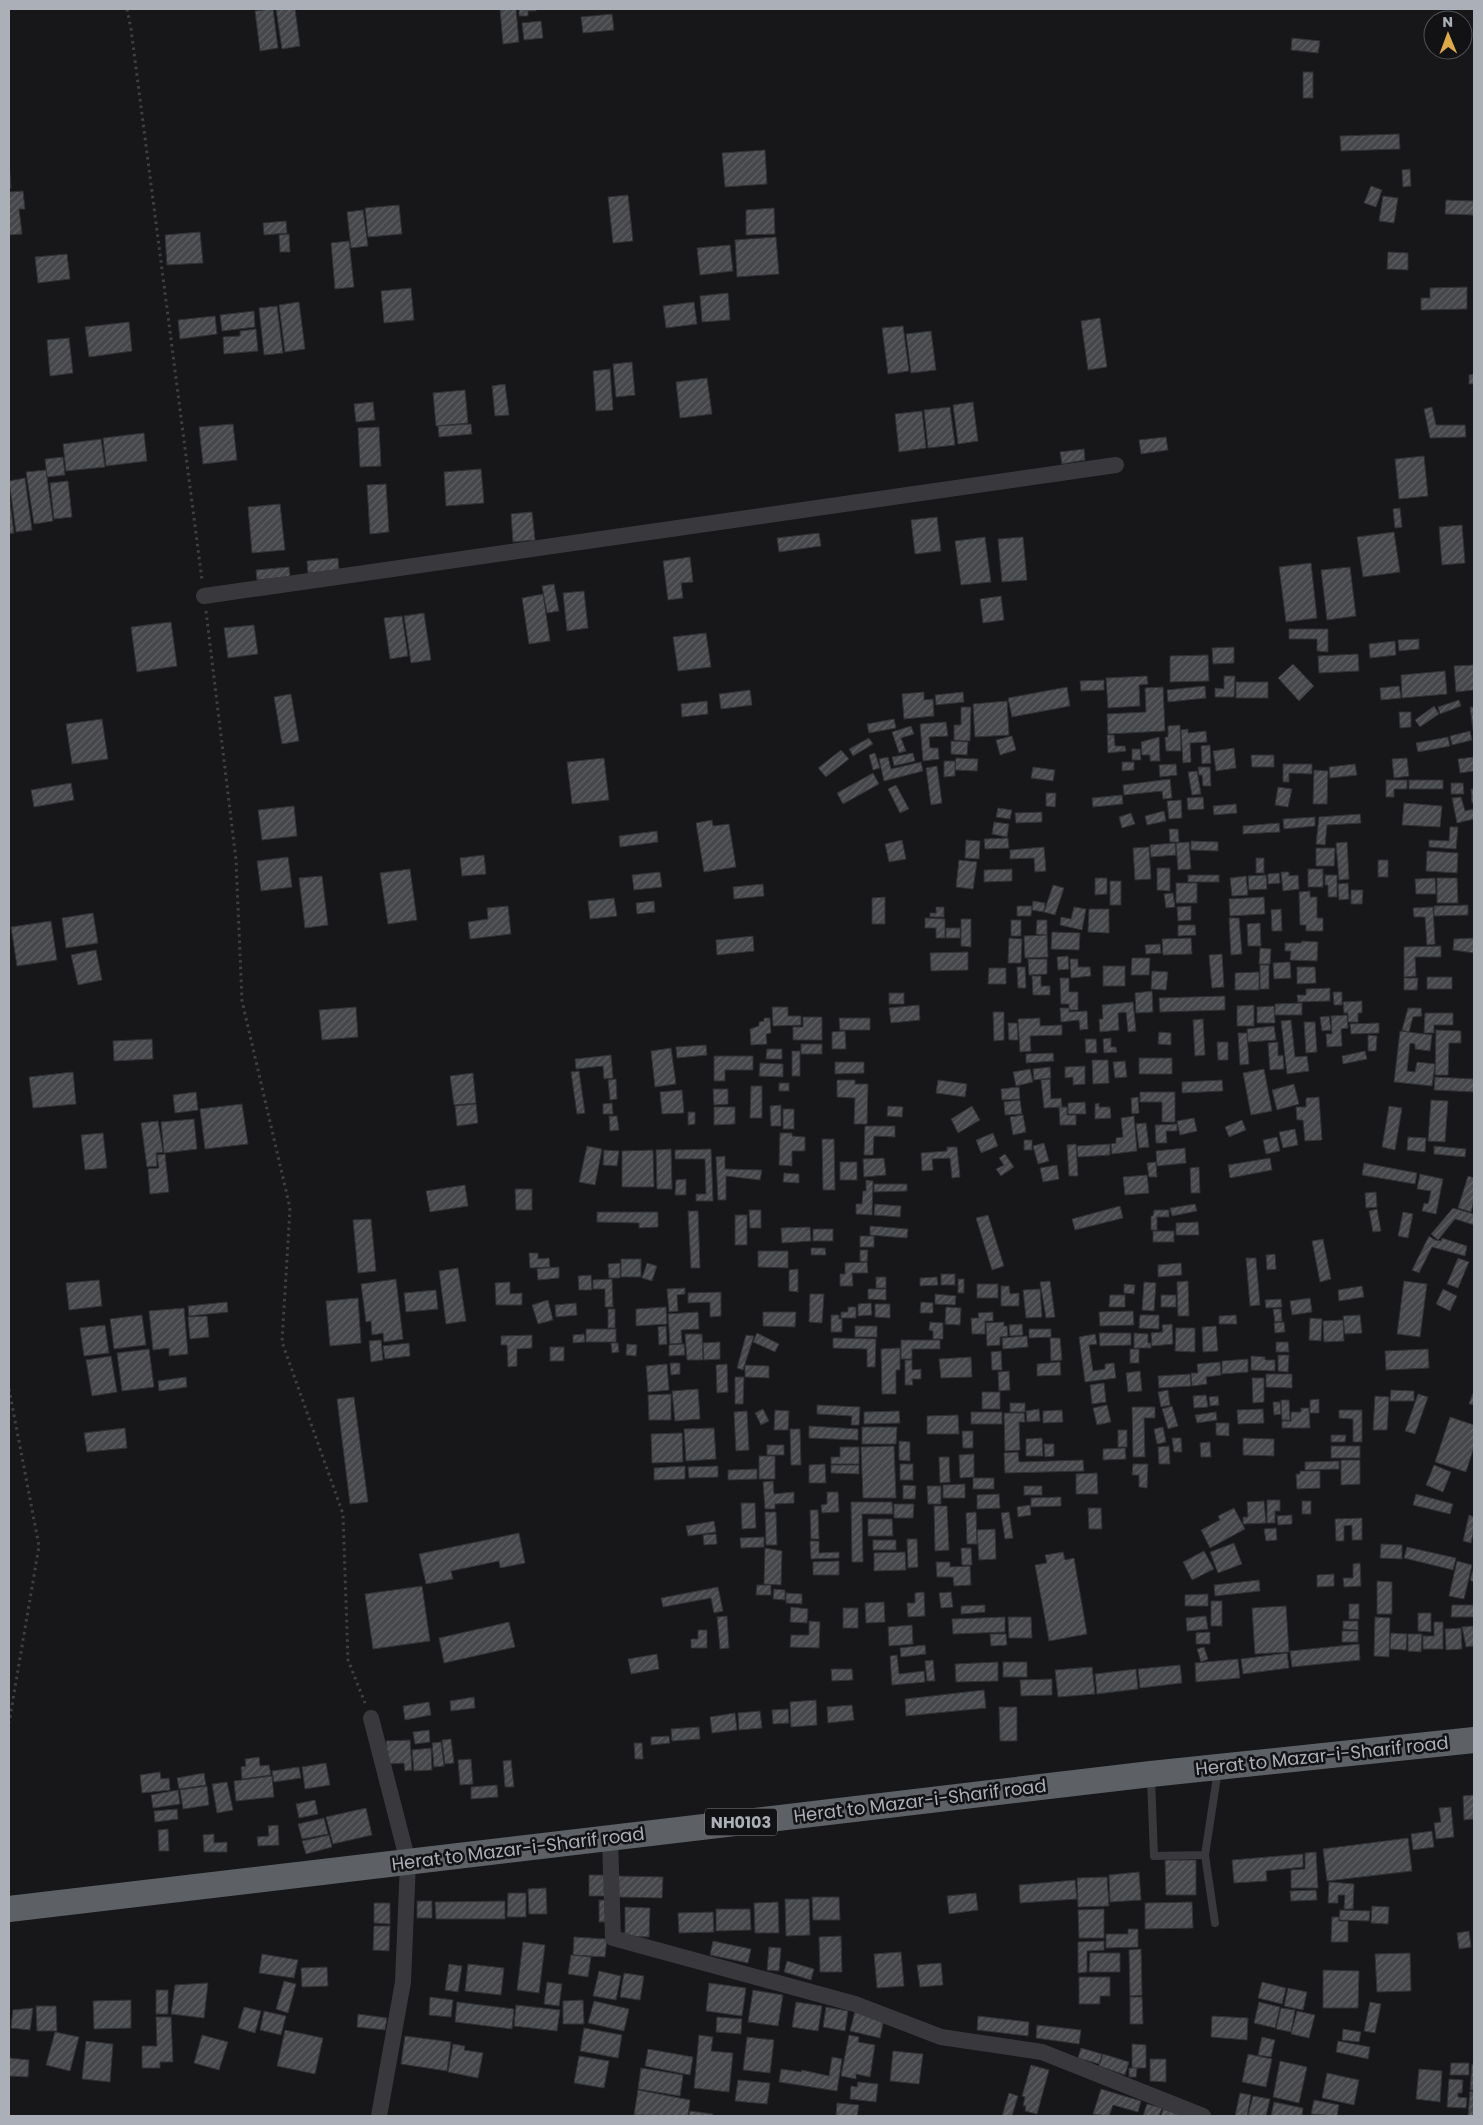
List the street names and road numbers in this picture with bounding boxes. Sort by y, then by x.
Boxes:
street label: Herat to Mazar-i-Sharif road [1194,1730,1450,1781]
street label: Herat to Mazar-i-Sharif road [792,1773,1048,1828]
road number: NH0103 [705,1808,777,1835]
street label: Herat to Mazar-i-Sharif road [390,1821,646,1876]

